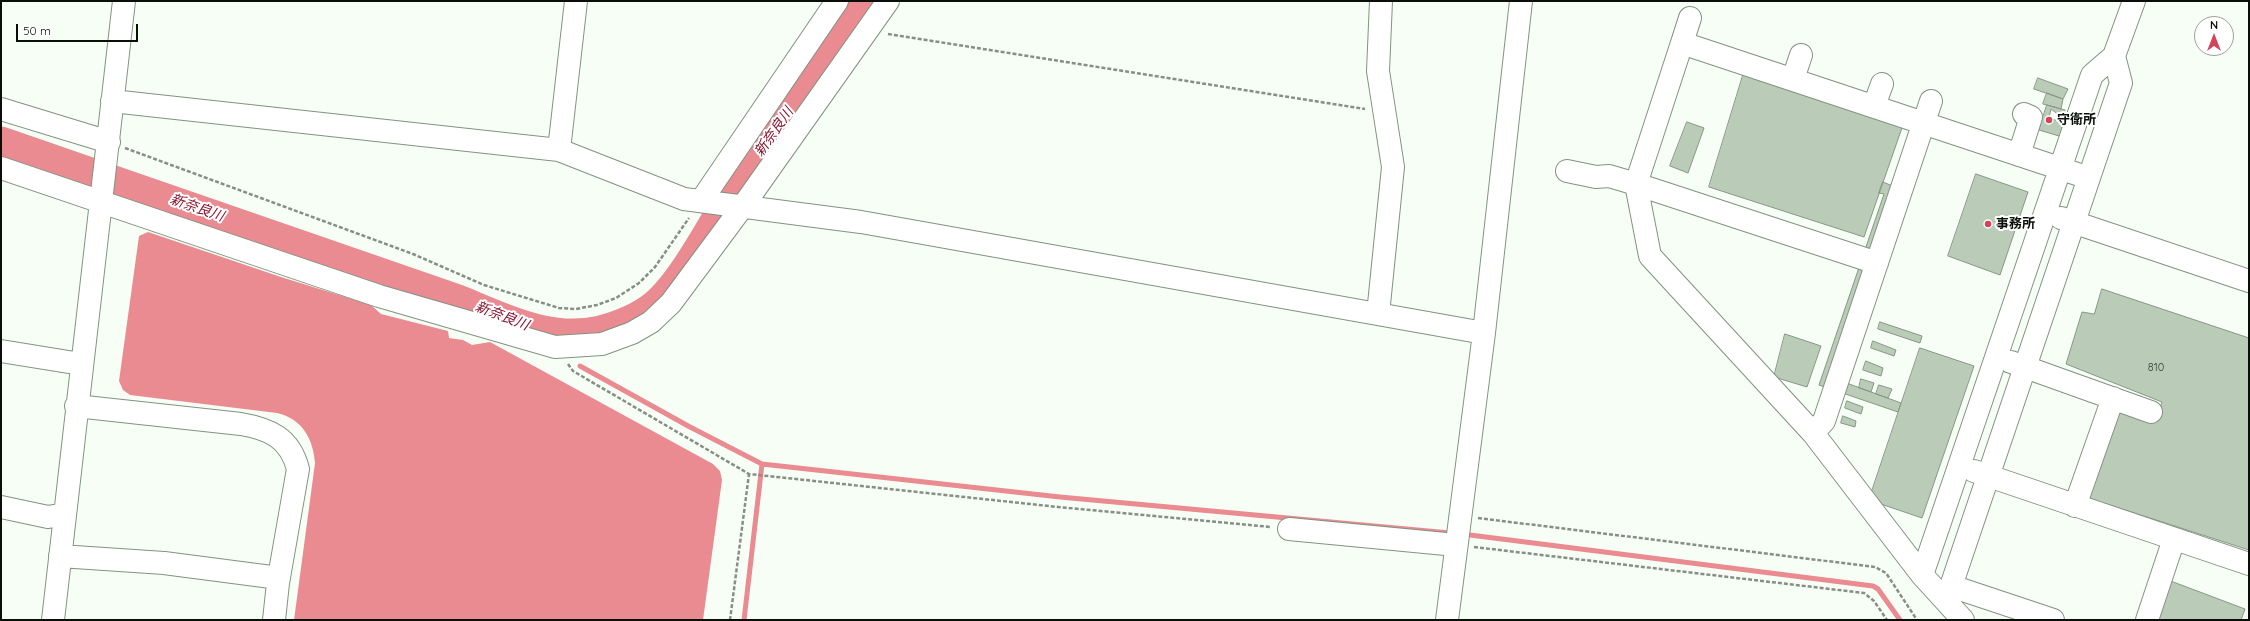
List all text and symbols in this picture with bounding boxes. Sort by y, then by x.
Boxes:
scale bar [18,16,140,42]
north arrow [2194,16,2234,56]
text: N [2210,18,2218,32]
text: 50 m [23,23,51,38]
water label: 新奈良川 [751,104,797,160]
place label: 守衛所 [2057,112,2096,128]
marker: 守衛所 [2044,115,2054,125]
water label: 新奈良川 [168,191,226,225]
place label: 事務所 [1996,216,2035,232]
marker: 事務所 [1983,219,1993,229]
water label: 新奈良川 [473,298,531,334]
house number: 810 [2148,361,2164,375]

